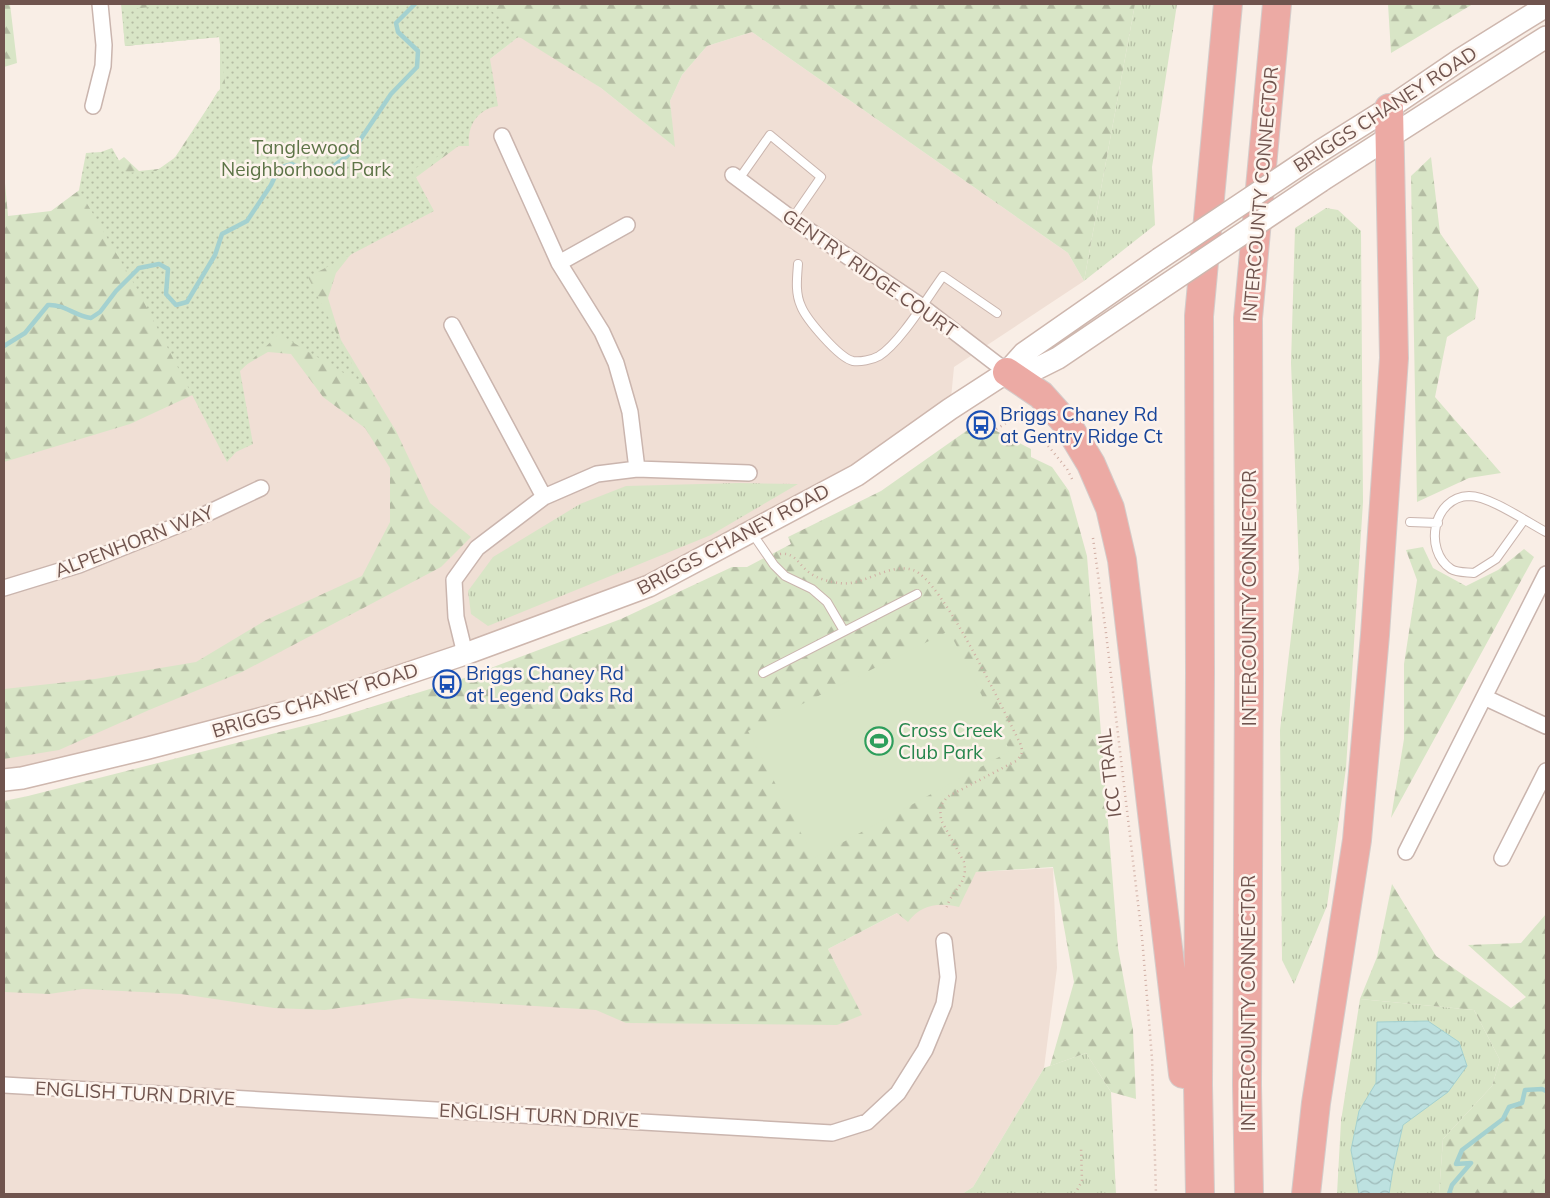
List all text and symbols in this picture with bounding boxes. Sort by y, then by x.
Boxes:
street label: BRIGGS CHANEY ROAD [1289,41,1481,177]
street label: INTERCOUNTY CONNECTOR [1237,65,1283,323]
park label: Tanglewood Neighborhood Park [221,135,391,181]
street label: GENTRY RIDGE COURT [778,204,962,343]
place label: Briggs Chaney Rd at Gentry Ridge Ct [1000,402,1163,448]
bus stop icon: Briggs Chaney Rd at Gentry Ridge Ct [966,410,996,440]
street label: INTERCOUNTY CONNECTOR [1237,470,1261,726]
street label: BRIGGS CHANEY ROAD [633,478,833,600]
street label: ALPENHORN WAY [51,500,217,582]
street label: BRIGGS CHANEY ROAD [209,657,421,743]
place label: Briggs Chaney Rd at Legend Oaks Rd [466,661,633,707]
bus stop icon: Briggs Chaney Rd at Legend Oaks Rd [432,669,462,699]
place label: Cross Creek Club Park [898,718,1003,764]
sports icon: Cross Creek Club Park [864,726,894,756]
street label: ICC TRAIL [1092,727,1126,819]
street label: INTERCOUNTY CONNECTOR [1236,875,1260,1131]
street label: ENGLISH TURN DRIVE [34,1076,236,1110]
street label: ENGLISH TURN DRIVE [438,1098,640,1132]

